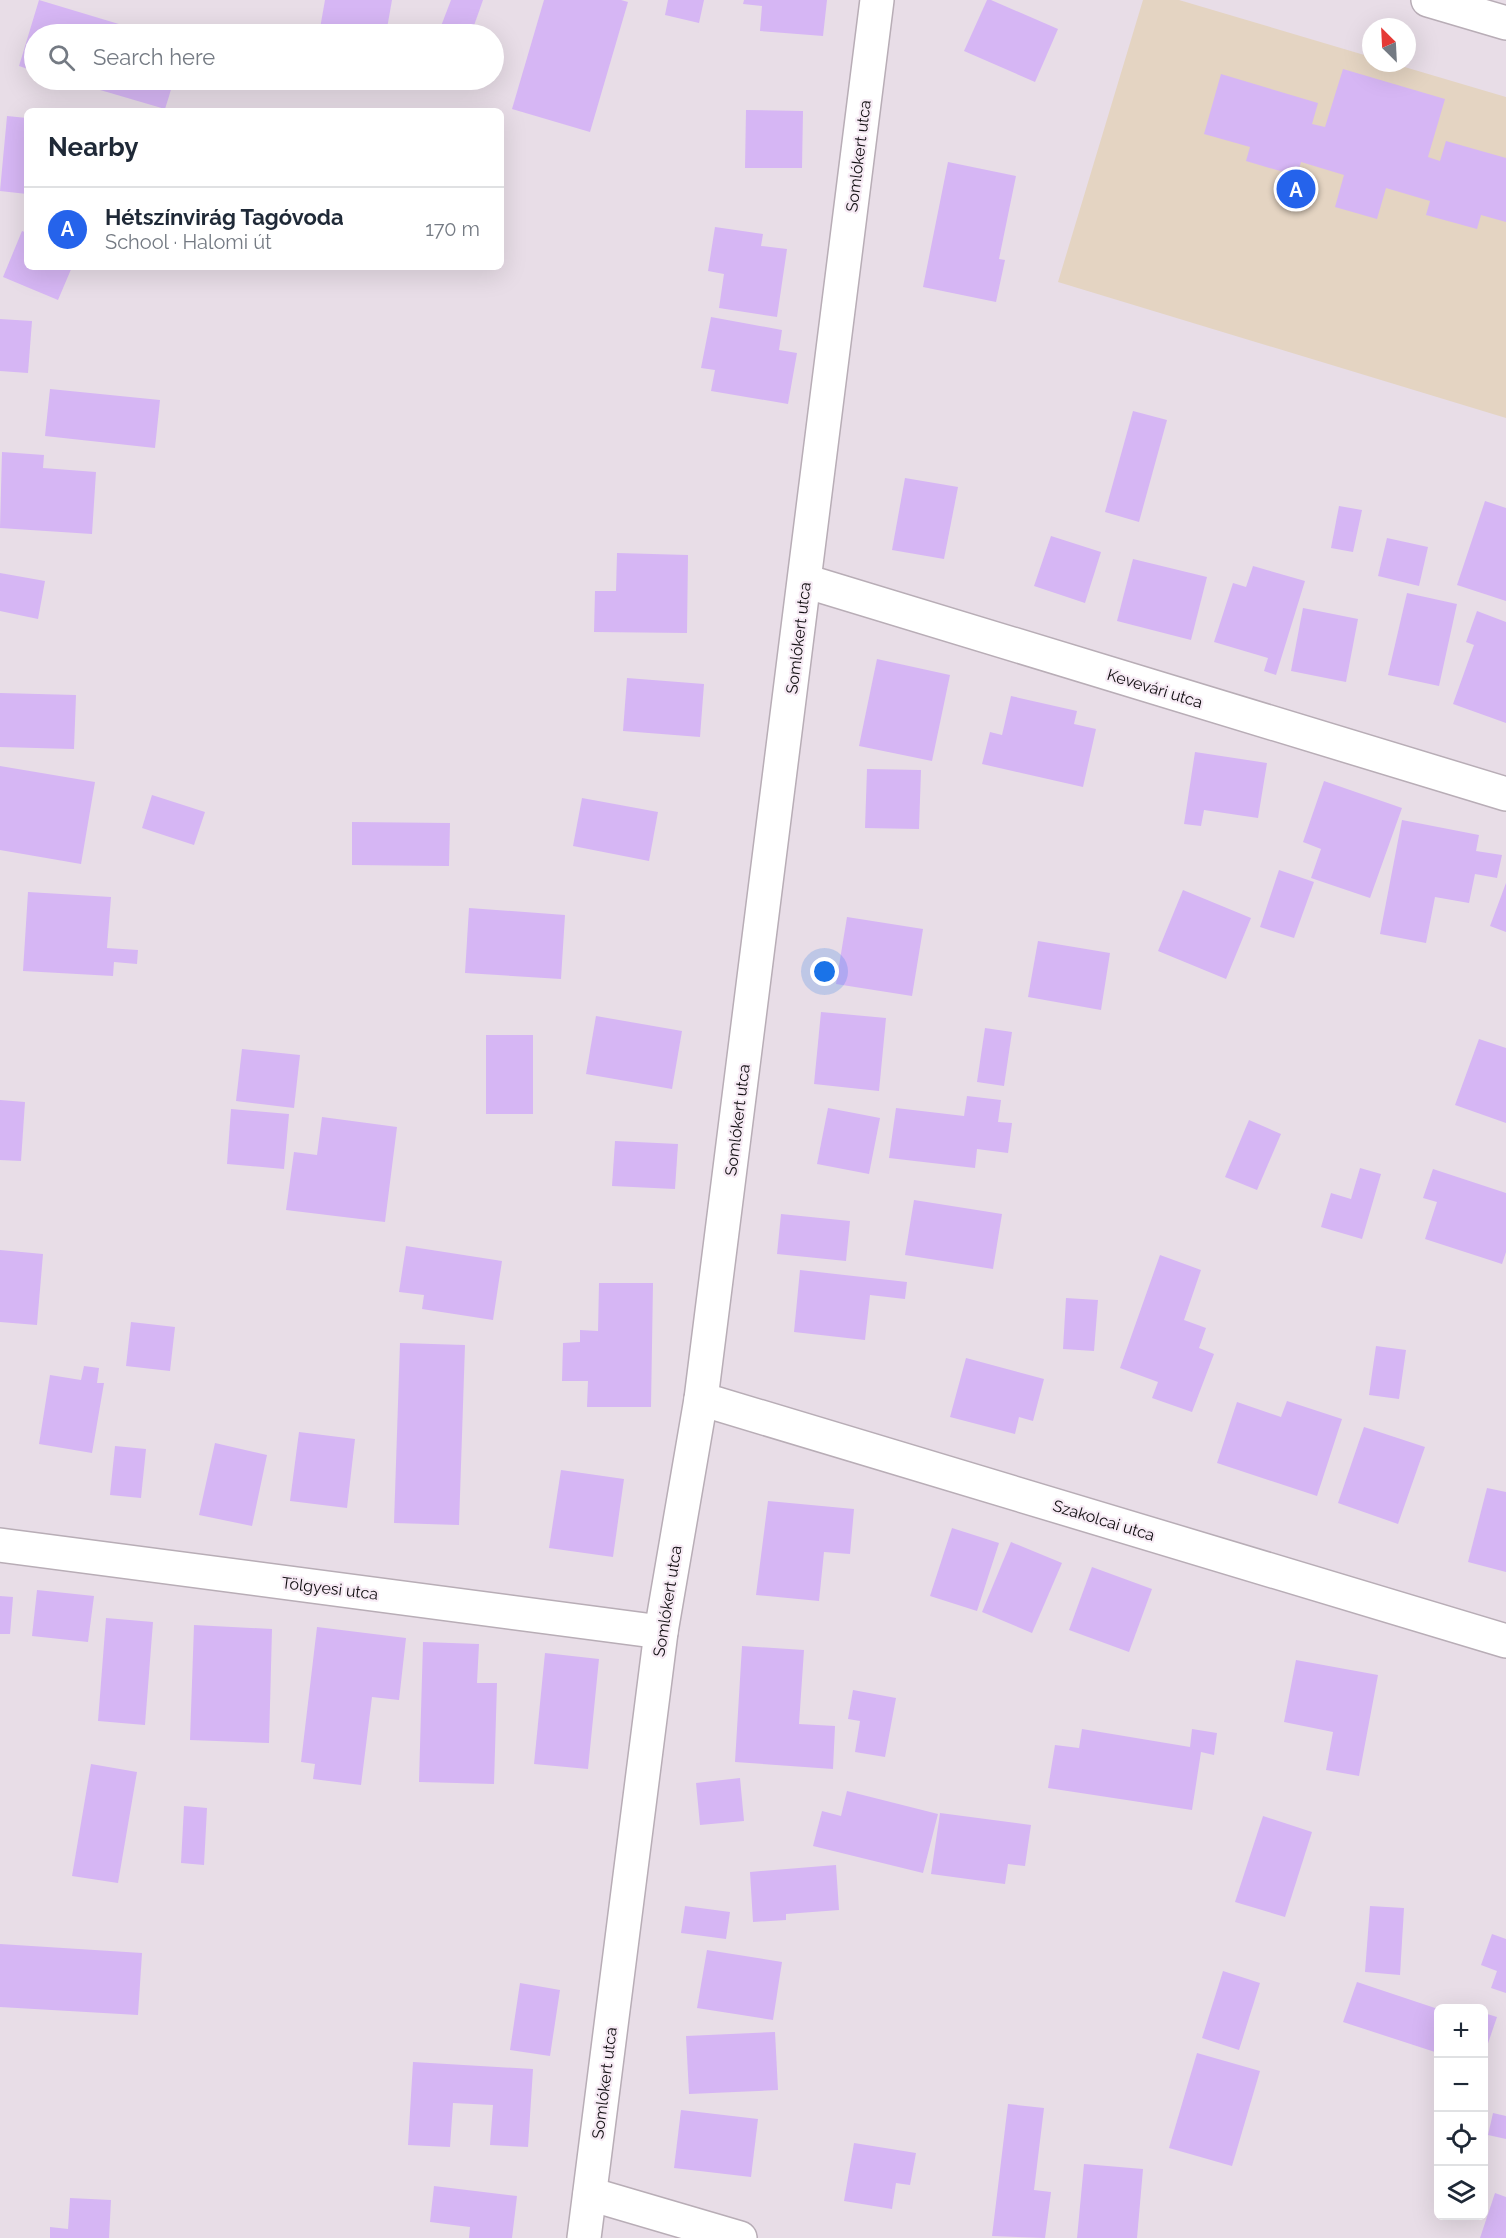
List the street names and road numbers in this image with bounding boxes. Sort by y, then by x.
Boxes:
street label: Somlókert utca [842,99,875,213]
street label: Somlókert utca [782,581,815,695]
street label: Kevevári utca [1105,665,1205,712]
street label: Somlókert utca [721,1063,754,1177]
street label: Szakolcai utca [1051,1496,1157,1545]
street label: Somlókert utca [649,1544,686,1658]
street label: Tölgyesi utca [281,1573,379,1604]
street label: Somlókert utca [588,2026,621,2140]

